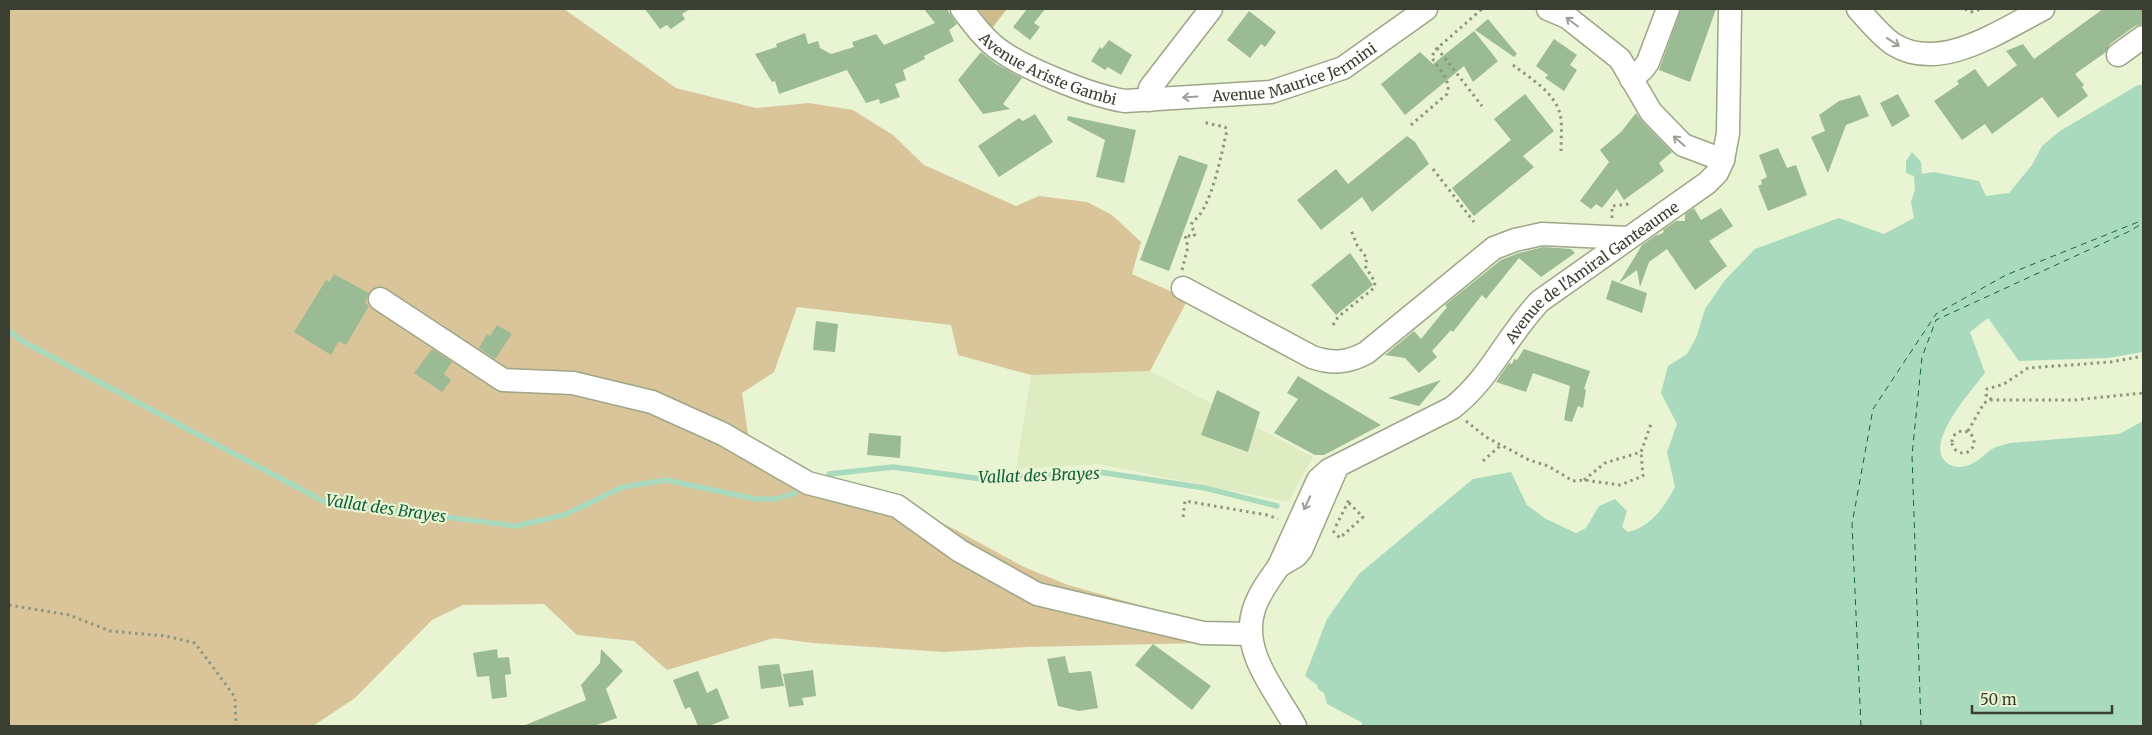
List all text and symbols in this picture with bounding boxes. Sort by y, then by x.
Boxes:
one-way arrow [1565,17,1579,27]
street label: Avenue Ariste Gambi [975,27,1119,109]
one-way arrow [1886,37,1900,47]
street label: Avenue Maurice Jermini [1211,38,1380,105]
one-way arrow [1182,93,1198,102]
one-way arrow [1673,135,1686,146]
street label: Avenue de l'Amiral Ganteaume [1500,197,1682,348]
water label: Vallat des Brayes [978,463,1100,487]
water label: Vallat des Brayes [324,490,448,526]
one-way arrow [1302,495,1312,510]
scale bar [1972,682,2112,714]
text: 50 m [1980,690,2017,709]

